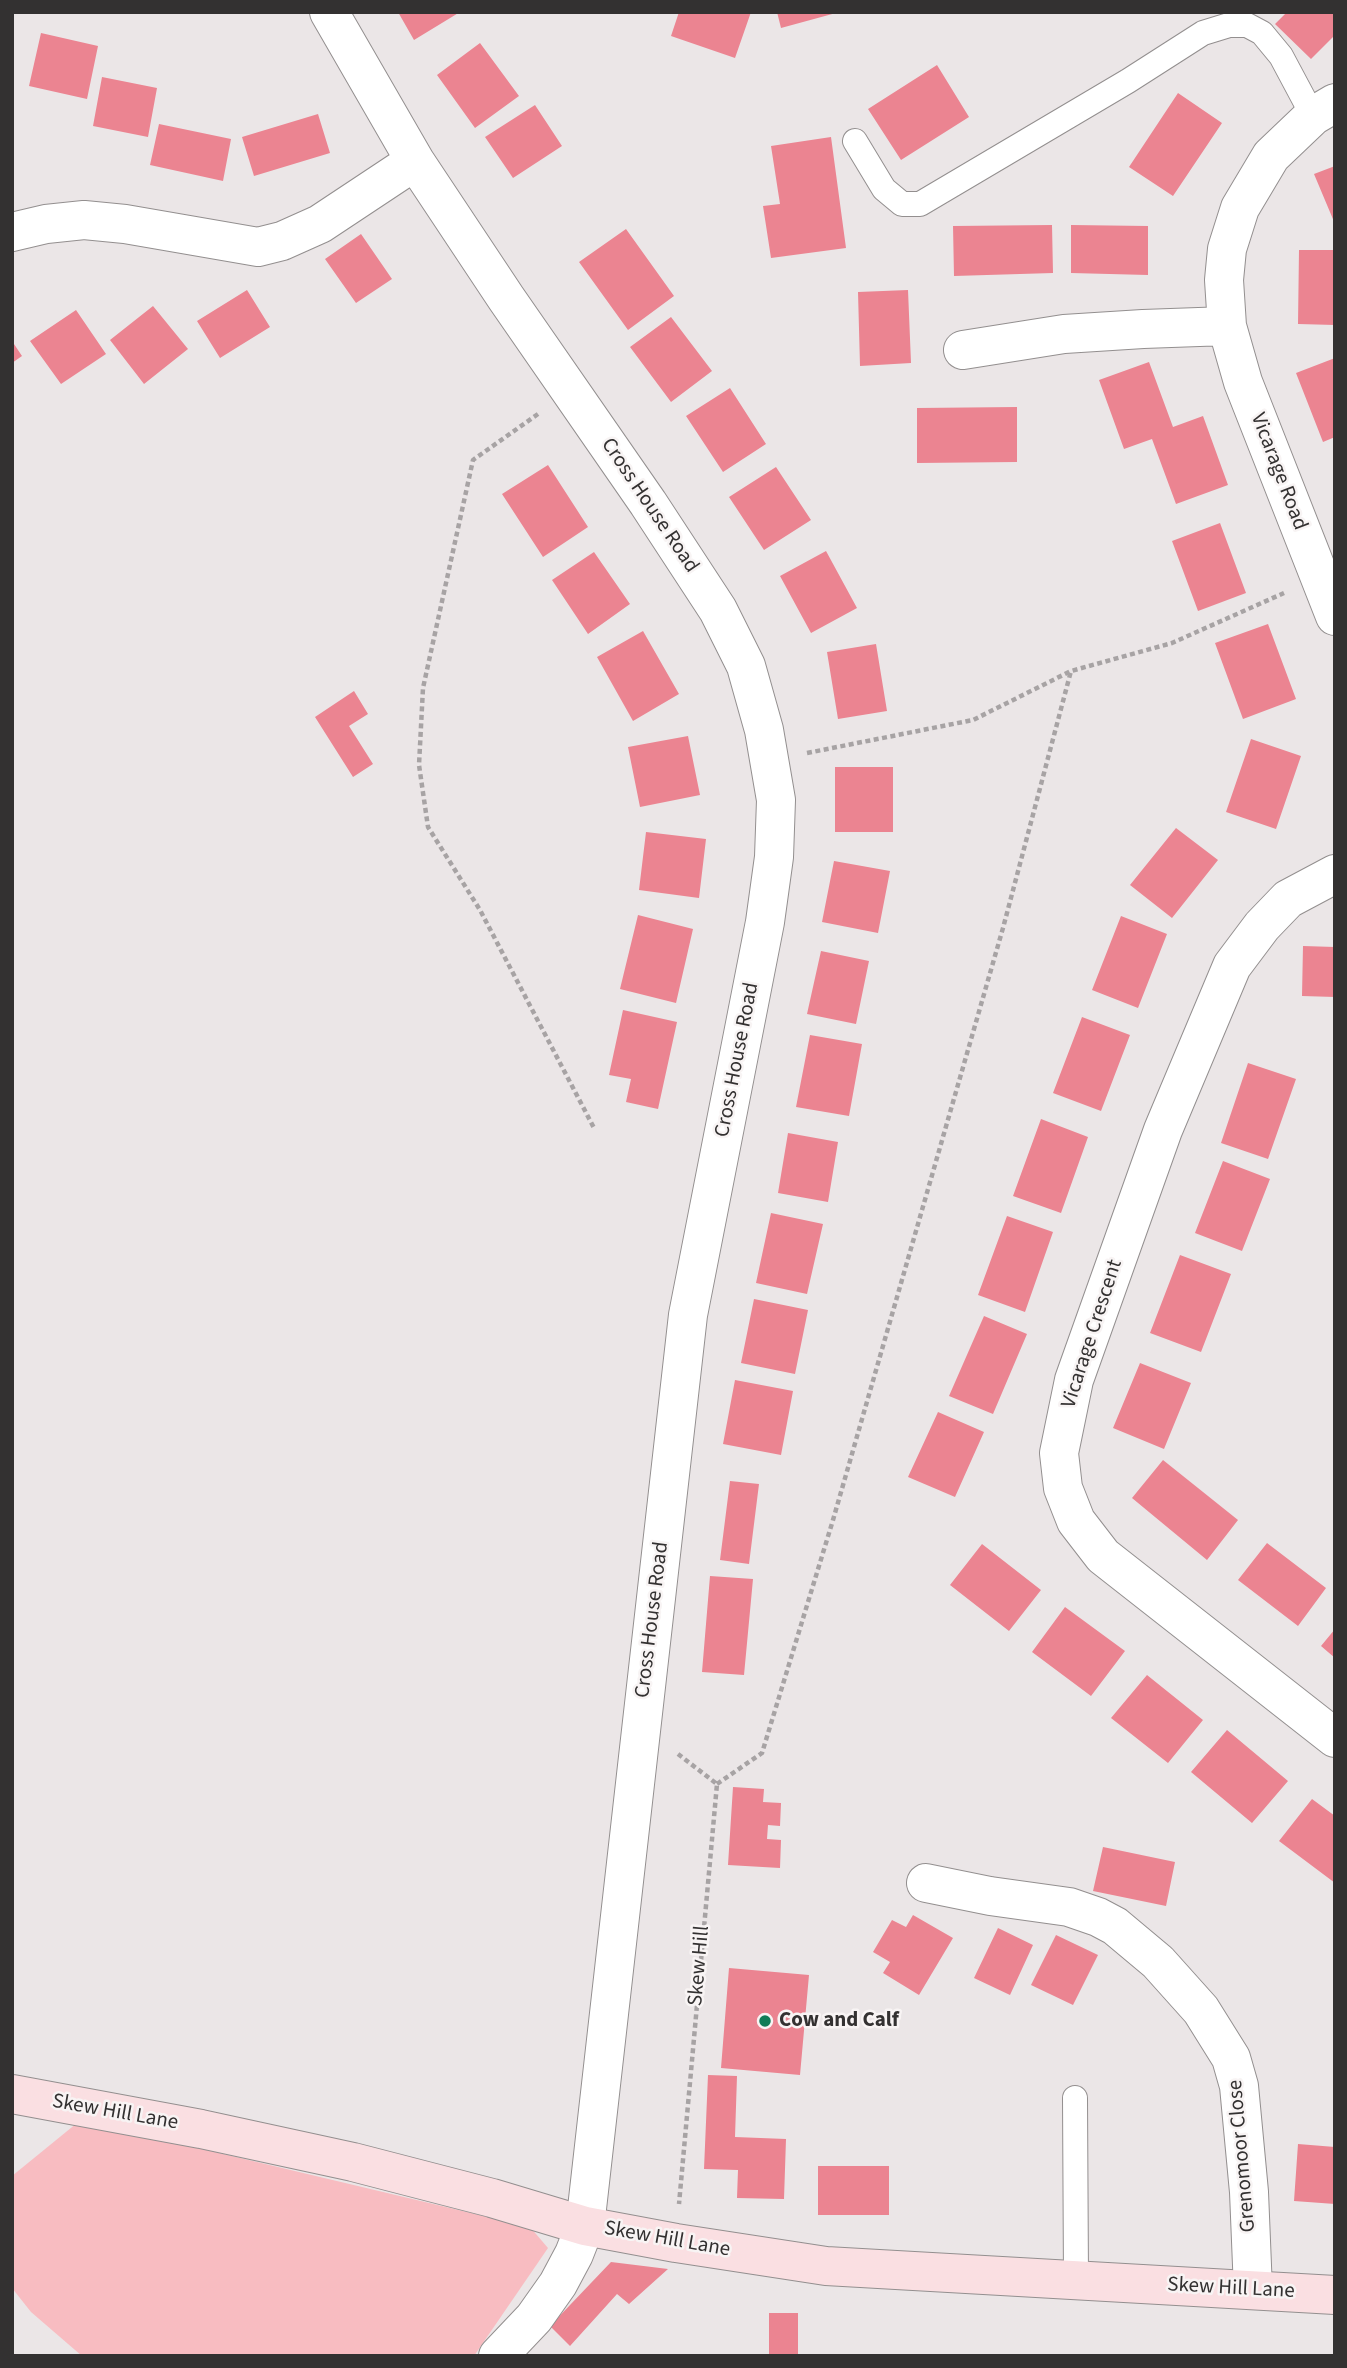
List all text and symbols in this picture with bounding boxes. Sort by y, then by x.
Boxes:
street label: Vicarage Road [1244,410,1312,534]
street label: Cross House Road [595,434,703,578]
street label: Cross House Road [711,980,765,1140]
street label: Vicarage Crescent [1057,1257,1129,1411]
street label: Cross House Road [631,1540,675,1700]
street label: Skew Hill [684,1925,716,2007]
place label: Cow and Calf [779,2008,899,2034]
marker: Cow and Calf [757,2013,773,2029]
street label: Grenomoor Close [1224,2079,1262,2233]
street label: Skew Hill Lane [50,2090,180,2136]
street label: Skew Hill Lane [602,2217,732,2263]
street label: Skew Hill Lane [1167,2273,1295,2305]

